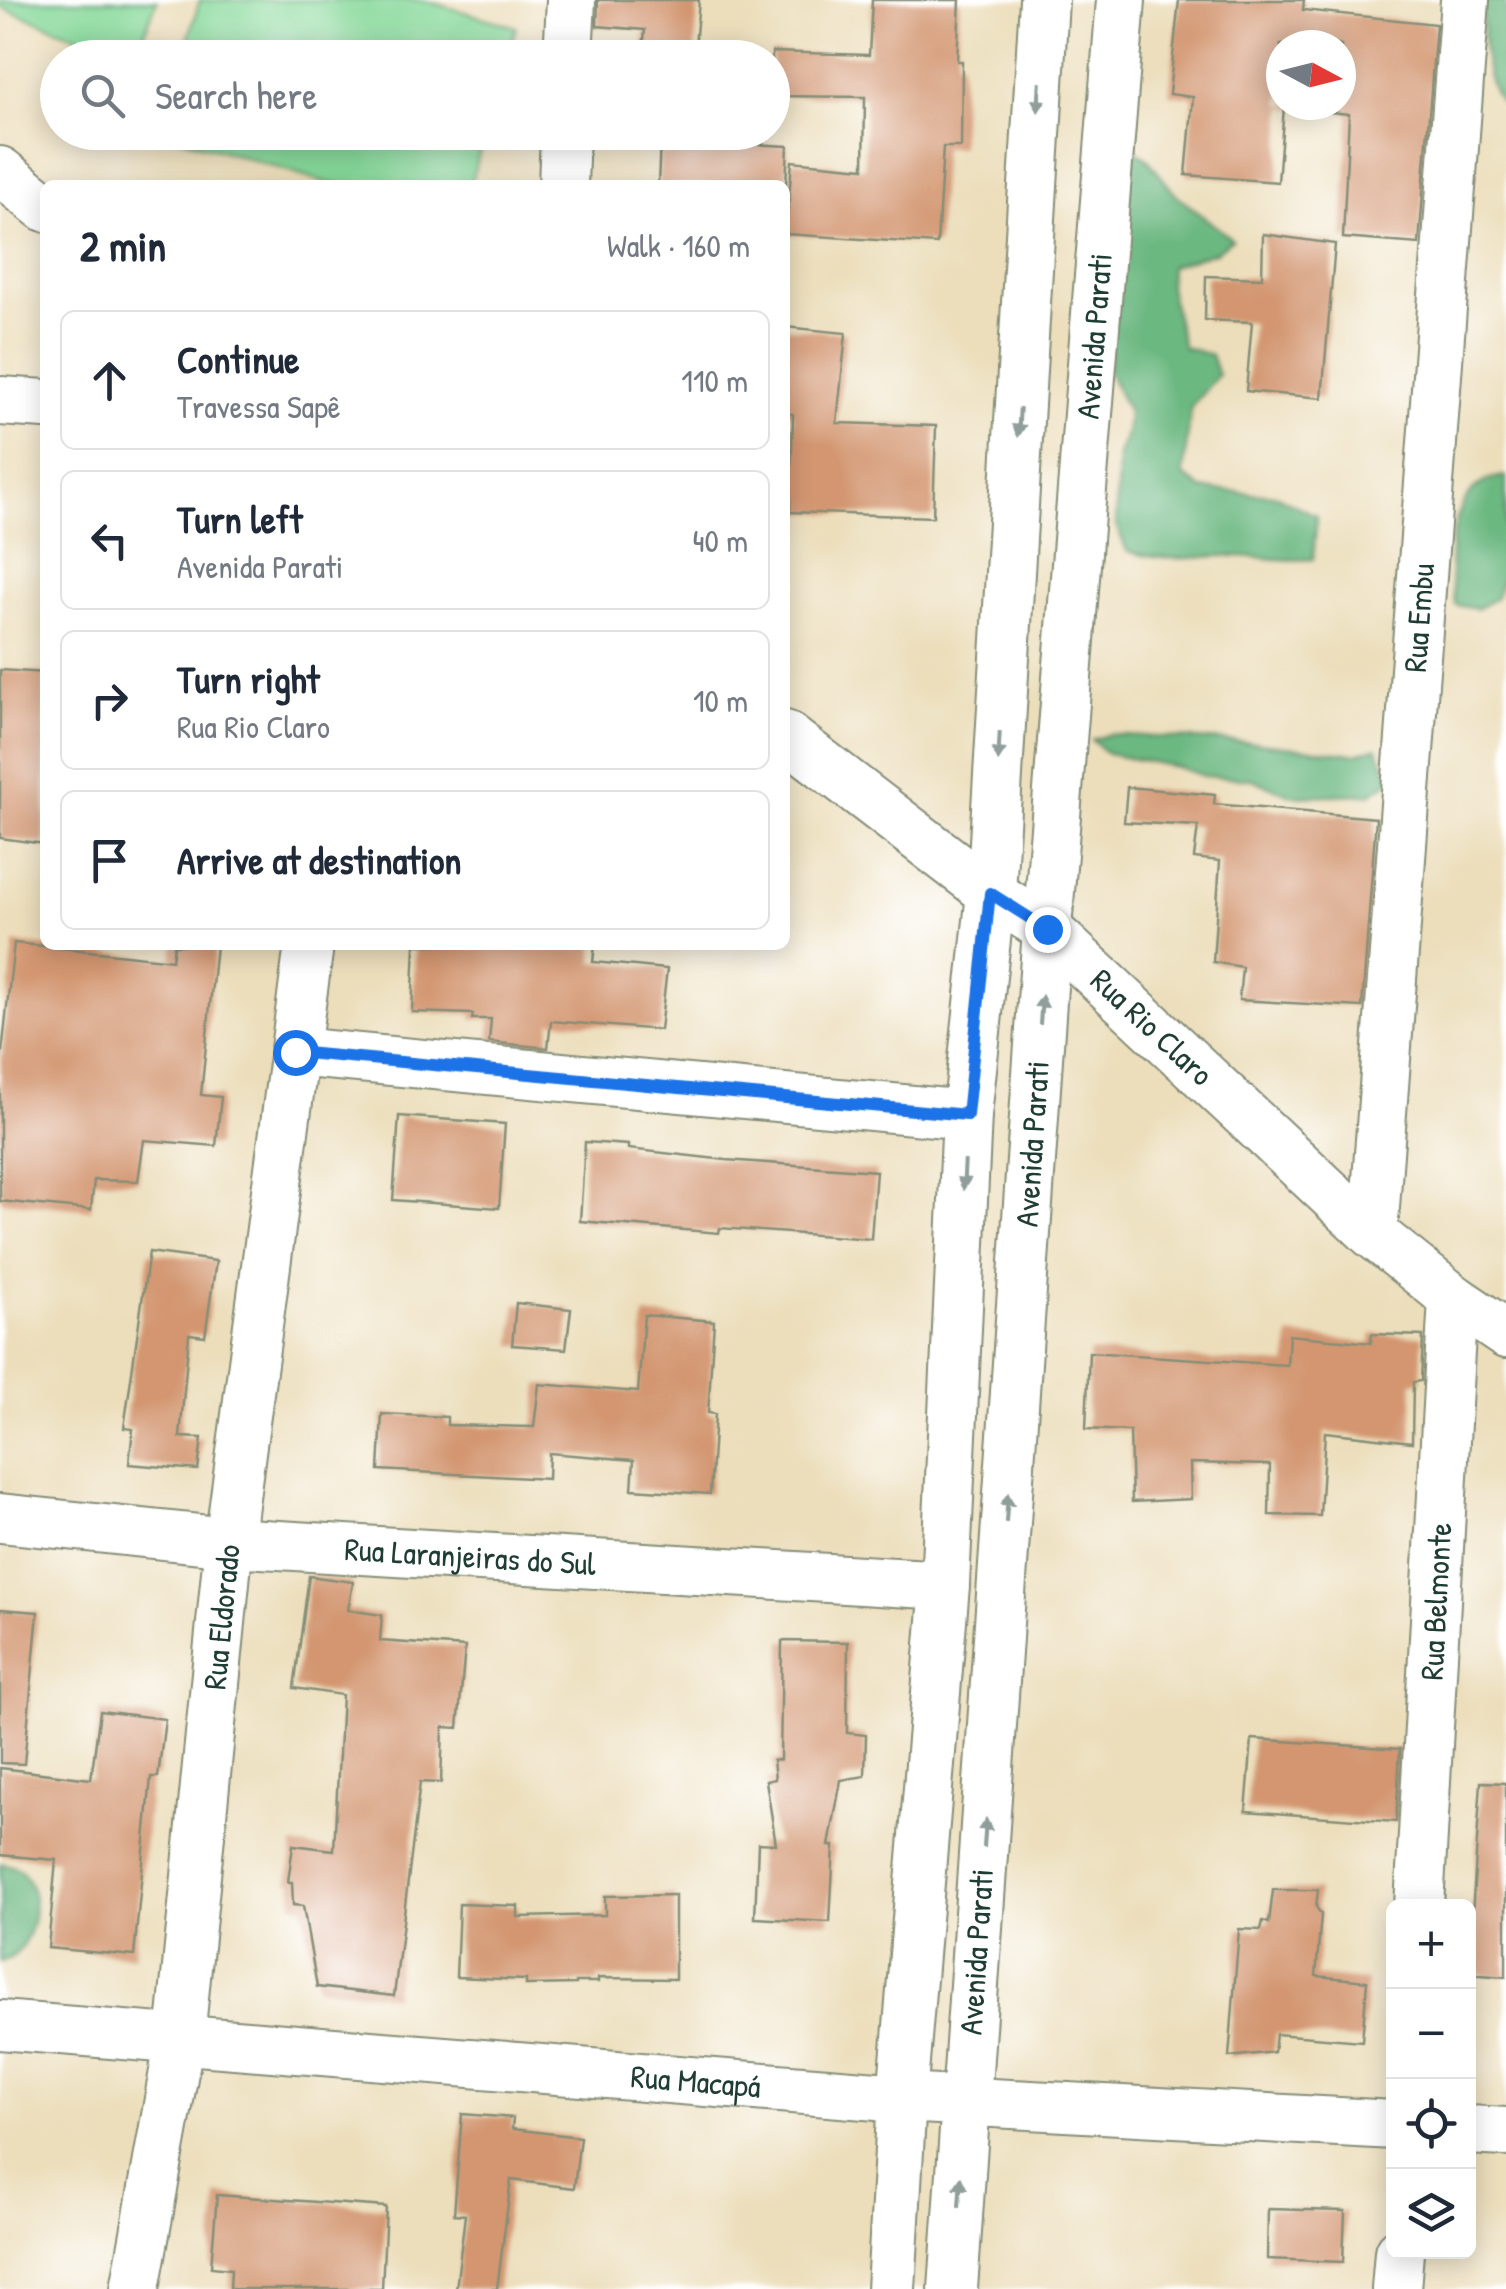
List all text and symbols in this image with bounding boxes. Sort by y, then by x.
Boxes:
north arrow [1266,30,1356,120]
search box [40,40,790,150]
icon: search [75,68,130,123]
text: Search here [155,69,317,121]
one-way arrow [1030,82,1046,114]
text: 2 min [80,217,166,274]
text: Walk · 160 m [607,224,750,267]
street label: Avenida Parati [1066,252,1122,421]
text: Continue [177,333,299,385]
icon: ahead [82,353,137,408]
text: 110 m [681,359,748,402]
text: Travessa Sapê [177,385,341,428]
one-way arrow [1011,406,1027,438]
text: Turn left [177,493,302,545]
icon: left [82,513,137,568]
text: 40 m [693,519,748,562]
text: Avenida Parati [177,545,343,588]
street label: Rua Embu [1393,561,1444,674]
text: Turn right [177,653,320,705]
icon: right [82,673,137,728]
text: 10 m [693,679,748,722]
text: Rua Rio Claro [177,705,330,748]
one-way arrow [991,731,1007,763]
icon: arrive [82,833,137,888]
text: Arrive at destination [177,834,461,886]
route end [1025,907,1071,953]
street label: Rua Rio Claro [1082,959,1223,1095]
one-way arrow [1033,993,1049,1025]
route start [273,1030,319,1076]
street label: Avenida Parati [1004,1059,1059,1228]
one-way arrow [956,1159,972,1191]
one-way arrow [999,1492,1015,1524]
street label: Rua Belmonte [1410,1521,1461,1681]
street label: Rua Laranjeiras do Sul [343,1527,598,1585]
street label: Rua Eldorado [193,1542,250,1692]
one-way arrow [977,1816,993,1848]
street label: Avenida Parati [949,1867,1003,2036]
map controls [1386,1899,1476,2259]
button: + [1386,1899,1476,1989]
button: − [1386,1989,1476,2079]
street label: Rua Macapá [629,2054,762,2107]
button: locate [1386,2079,1476,2169]
button: layers [1386,2169,1476,2259]
one-way arrow [952,2175,968,2207]

